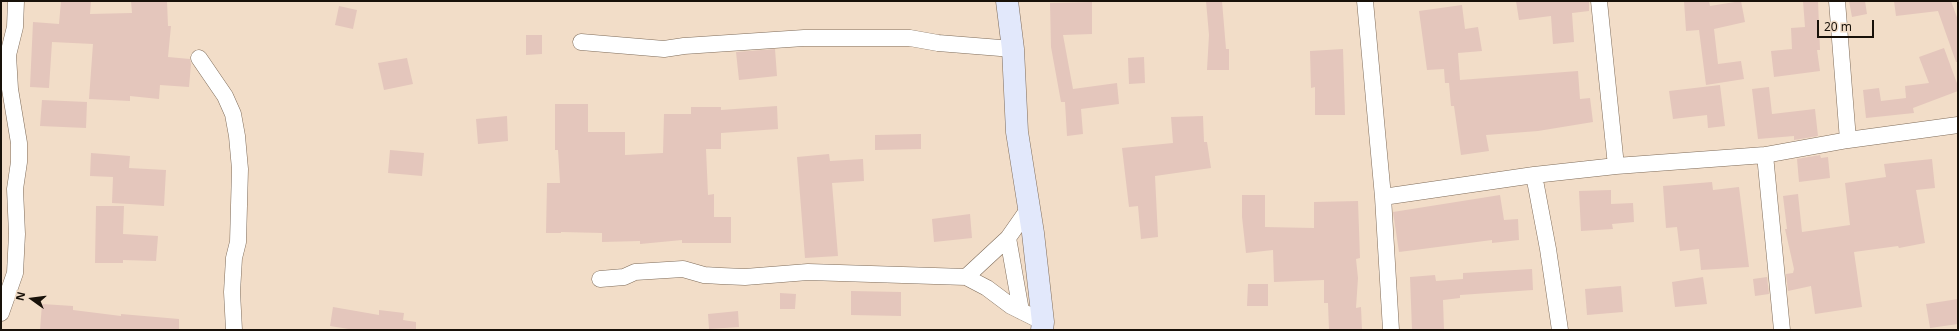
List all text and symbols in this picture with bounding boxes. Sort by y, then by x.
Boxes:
scale bar [1819,12,1876,38]
text: 20 m [1824,18,1852,35]
north arrow [12,279,52,319]
text: N [12,290,28,302]

